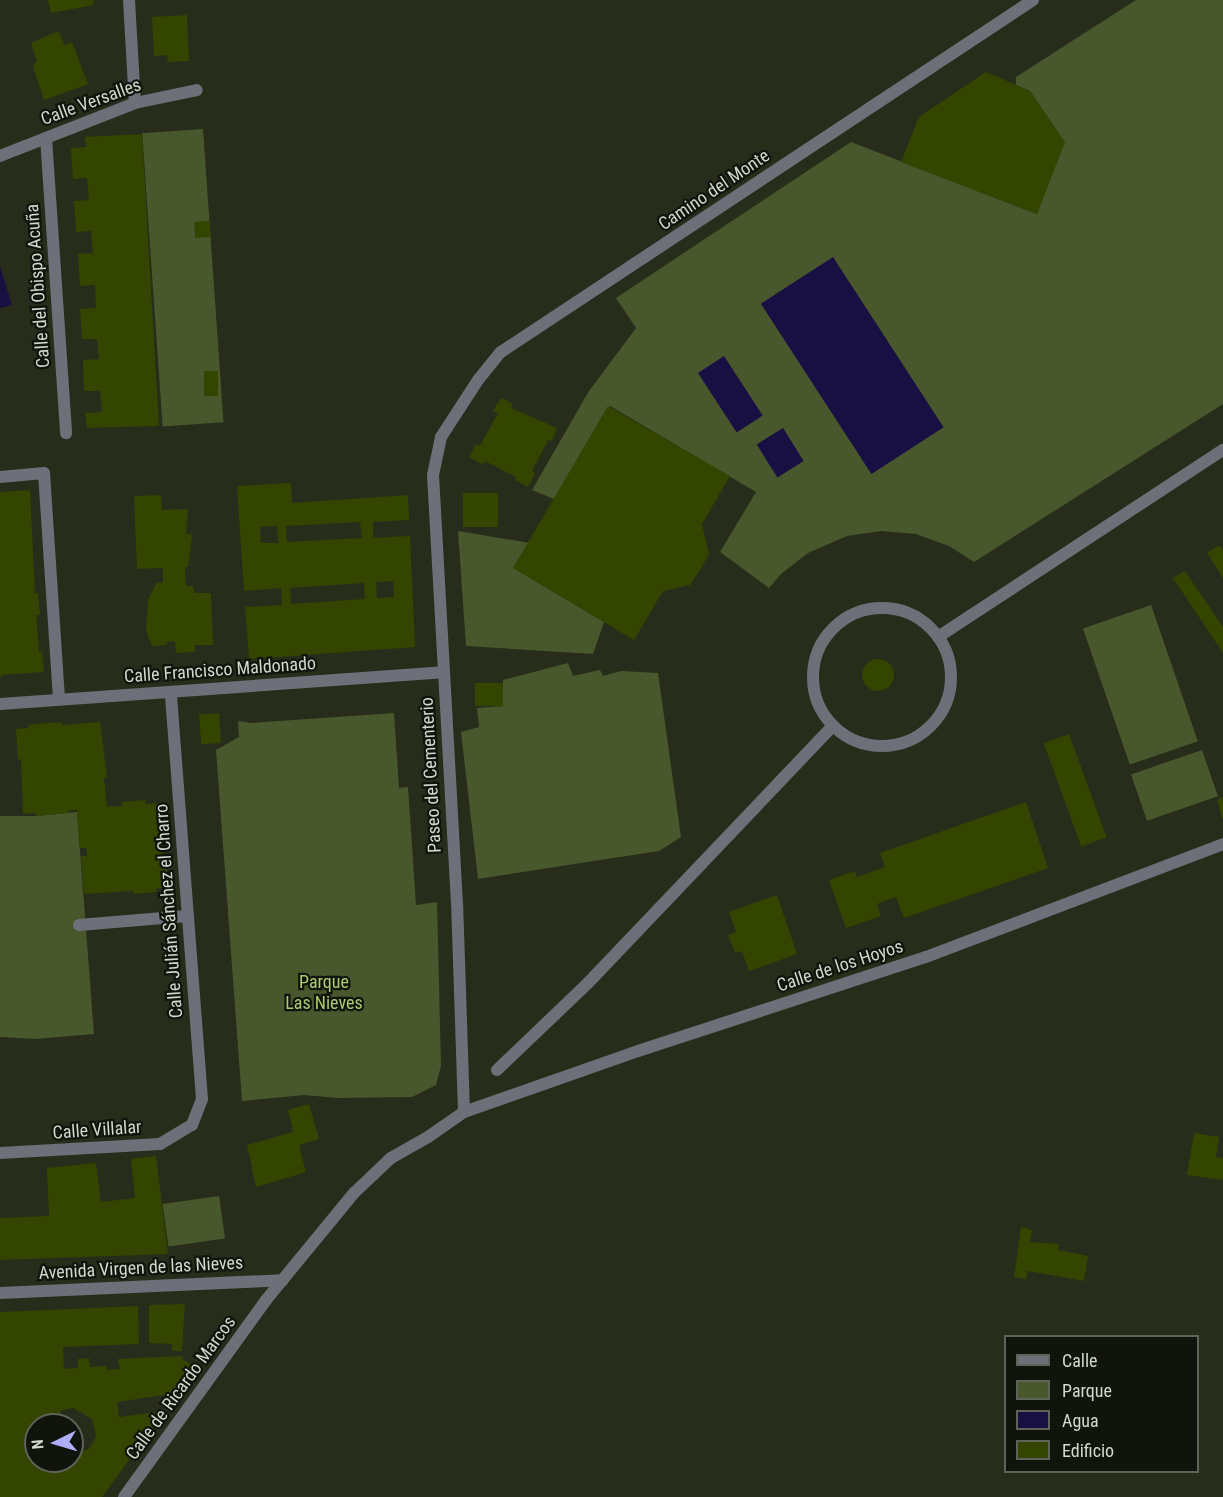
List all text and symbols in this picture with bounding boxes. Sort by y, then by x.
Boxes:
street label: Calle Versalles [38,74,144,130]
street label: Camino del Monte [654,145,774,235]
street label: Calle del Obispo Acuña [22,203,54,369]
street label: Calle Francisco Maldonado [123,653,317,687]
street label: Paseo del Cementerio [416,697,446,853]
street label: Calle Julián Sánchez el Charro [151,803,187,1019]
street label: Calle de los Hoyos [774,935,906,997]
park label: Parque Las Nieves [285,972,363,1014]
street label: Calle Villalar [52,1116,142,1144]
street label: Avenida Virgen de las Nieves [38,1252,244,1284]
street label: Calle de Ricardo Marcos [122,1312,240,1464]
legend [1004,1335,1199,1473]
text: Calle [1062,1350,1098,1371]
text: Parque [1062,1380,1112,1401]
text: Agua [1062,1410,1099,1431]
north arrow [24,1413,84,1473]
text: N [28,1439,47,1450]
text: Edificio [1062,1440,1114,1461]

